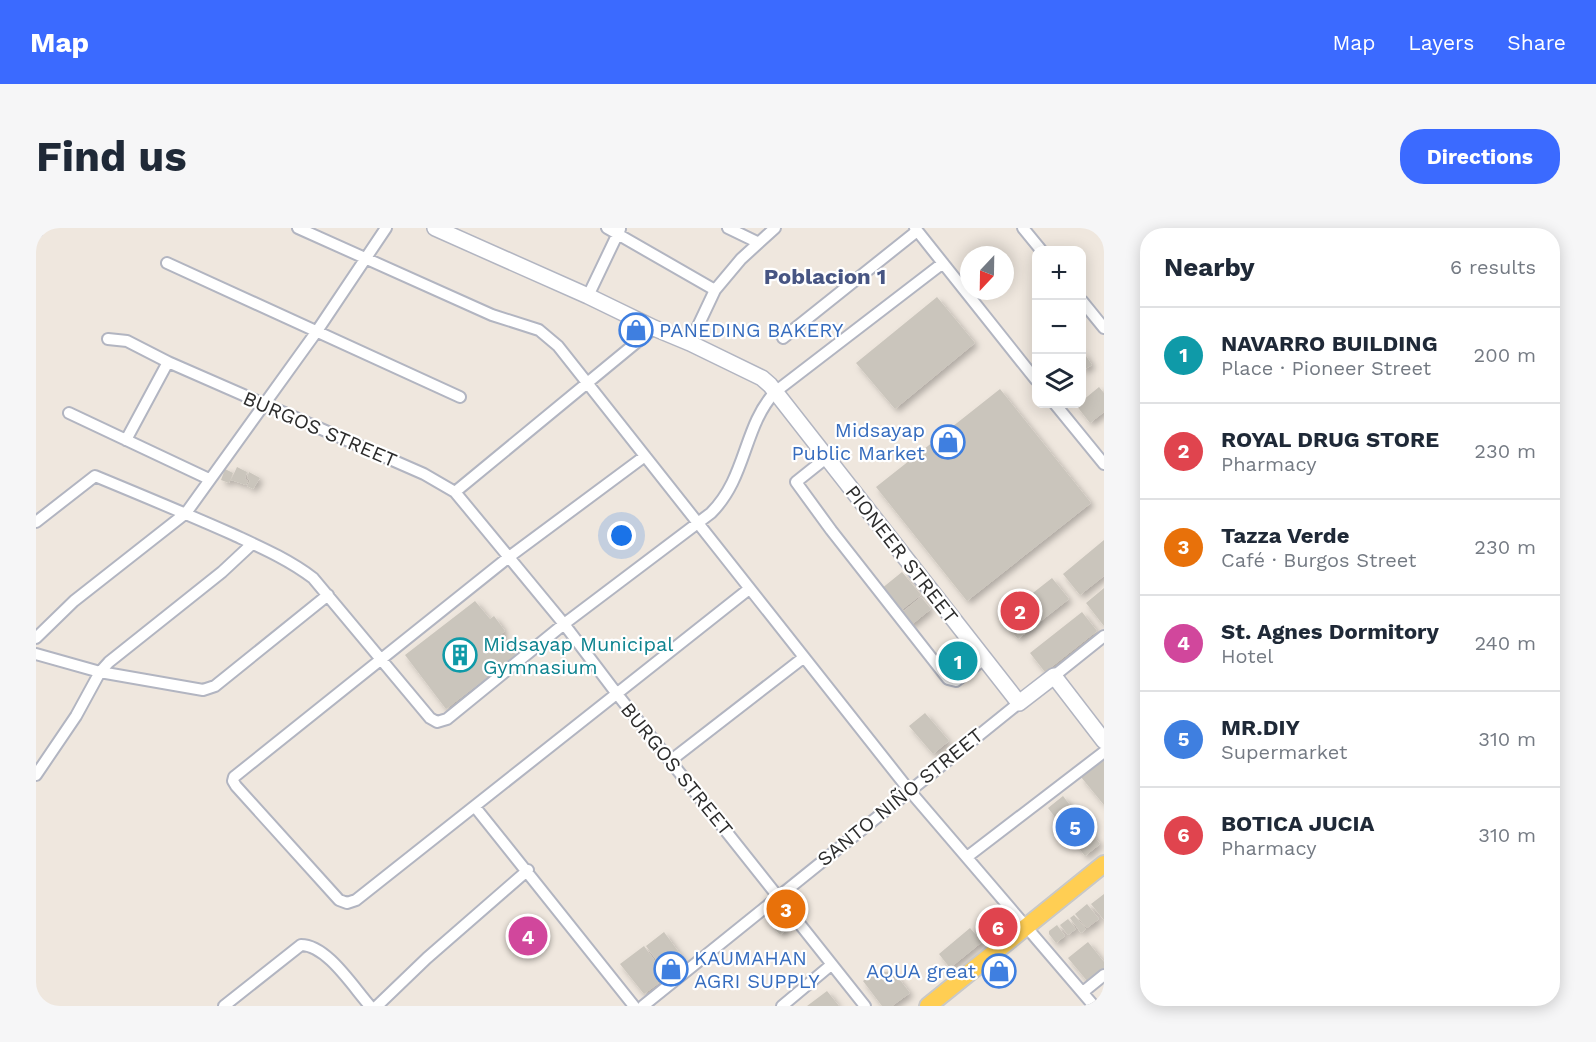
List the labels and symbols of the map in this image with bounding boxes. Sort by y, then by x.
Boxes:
north arrow [960,246,1014,300]
district label: Poblacion 1 [764,264,886,289]
shop icon: PANEDING BAKERY [618,312,654,348]
place label: PANEDING BAKERY [659,318,844,342]
street label: BURGOS STREET [240,386,400,472]
place label: Midsayap Public Market [791,418,926,465]
shop icon: Midsayap Public Market [930,424,966,460]
street label: PIONEER STREET [841,480,963,628]
your location [607,521,636,550]
pin: 2 [1000,588,1040,634]
place label: Midsayap Municipal Gymnasium [483,632,673,679]
building icon: Midsayap Municipal Gymnasium [442,637,478,673]
pin: 1 [938,638,978,684]
street label: BURGOS STREET [616,697,738,841]
street label: SANTO NIÑO STREET [812,723,988,871]
pin: 5 [1056,804,1094,850]
pin: 3 [766,886,806,932]
pin: 6 [978,904,1018,950]
pin: 4 [508,914,548,958]
place label: KAUMAHAN AGRI SUPPLY [694,946,820,993]
shop icon: KAUMAHAN AGRI SUPPLY [653,951,689,987]
shop icon: AQUA great [981,953,1017,989]
place label: AQUA great [866,959,977,983]

